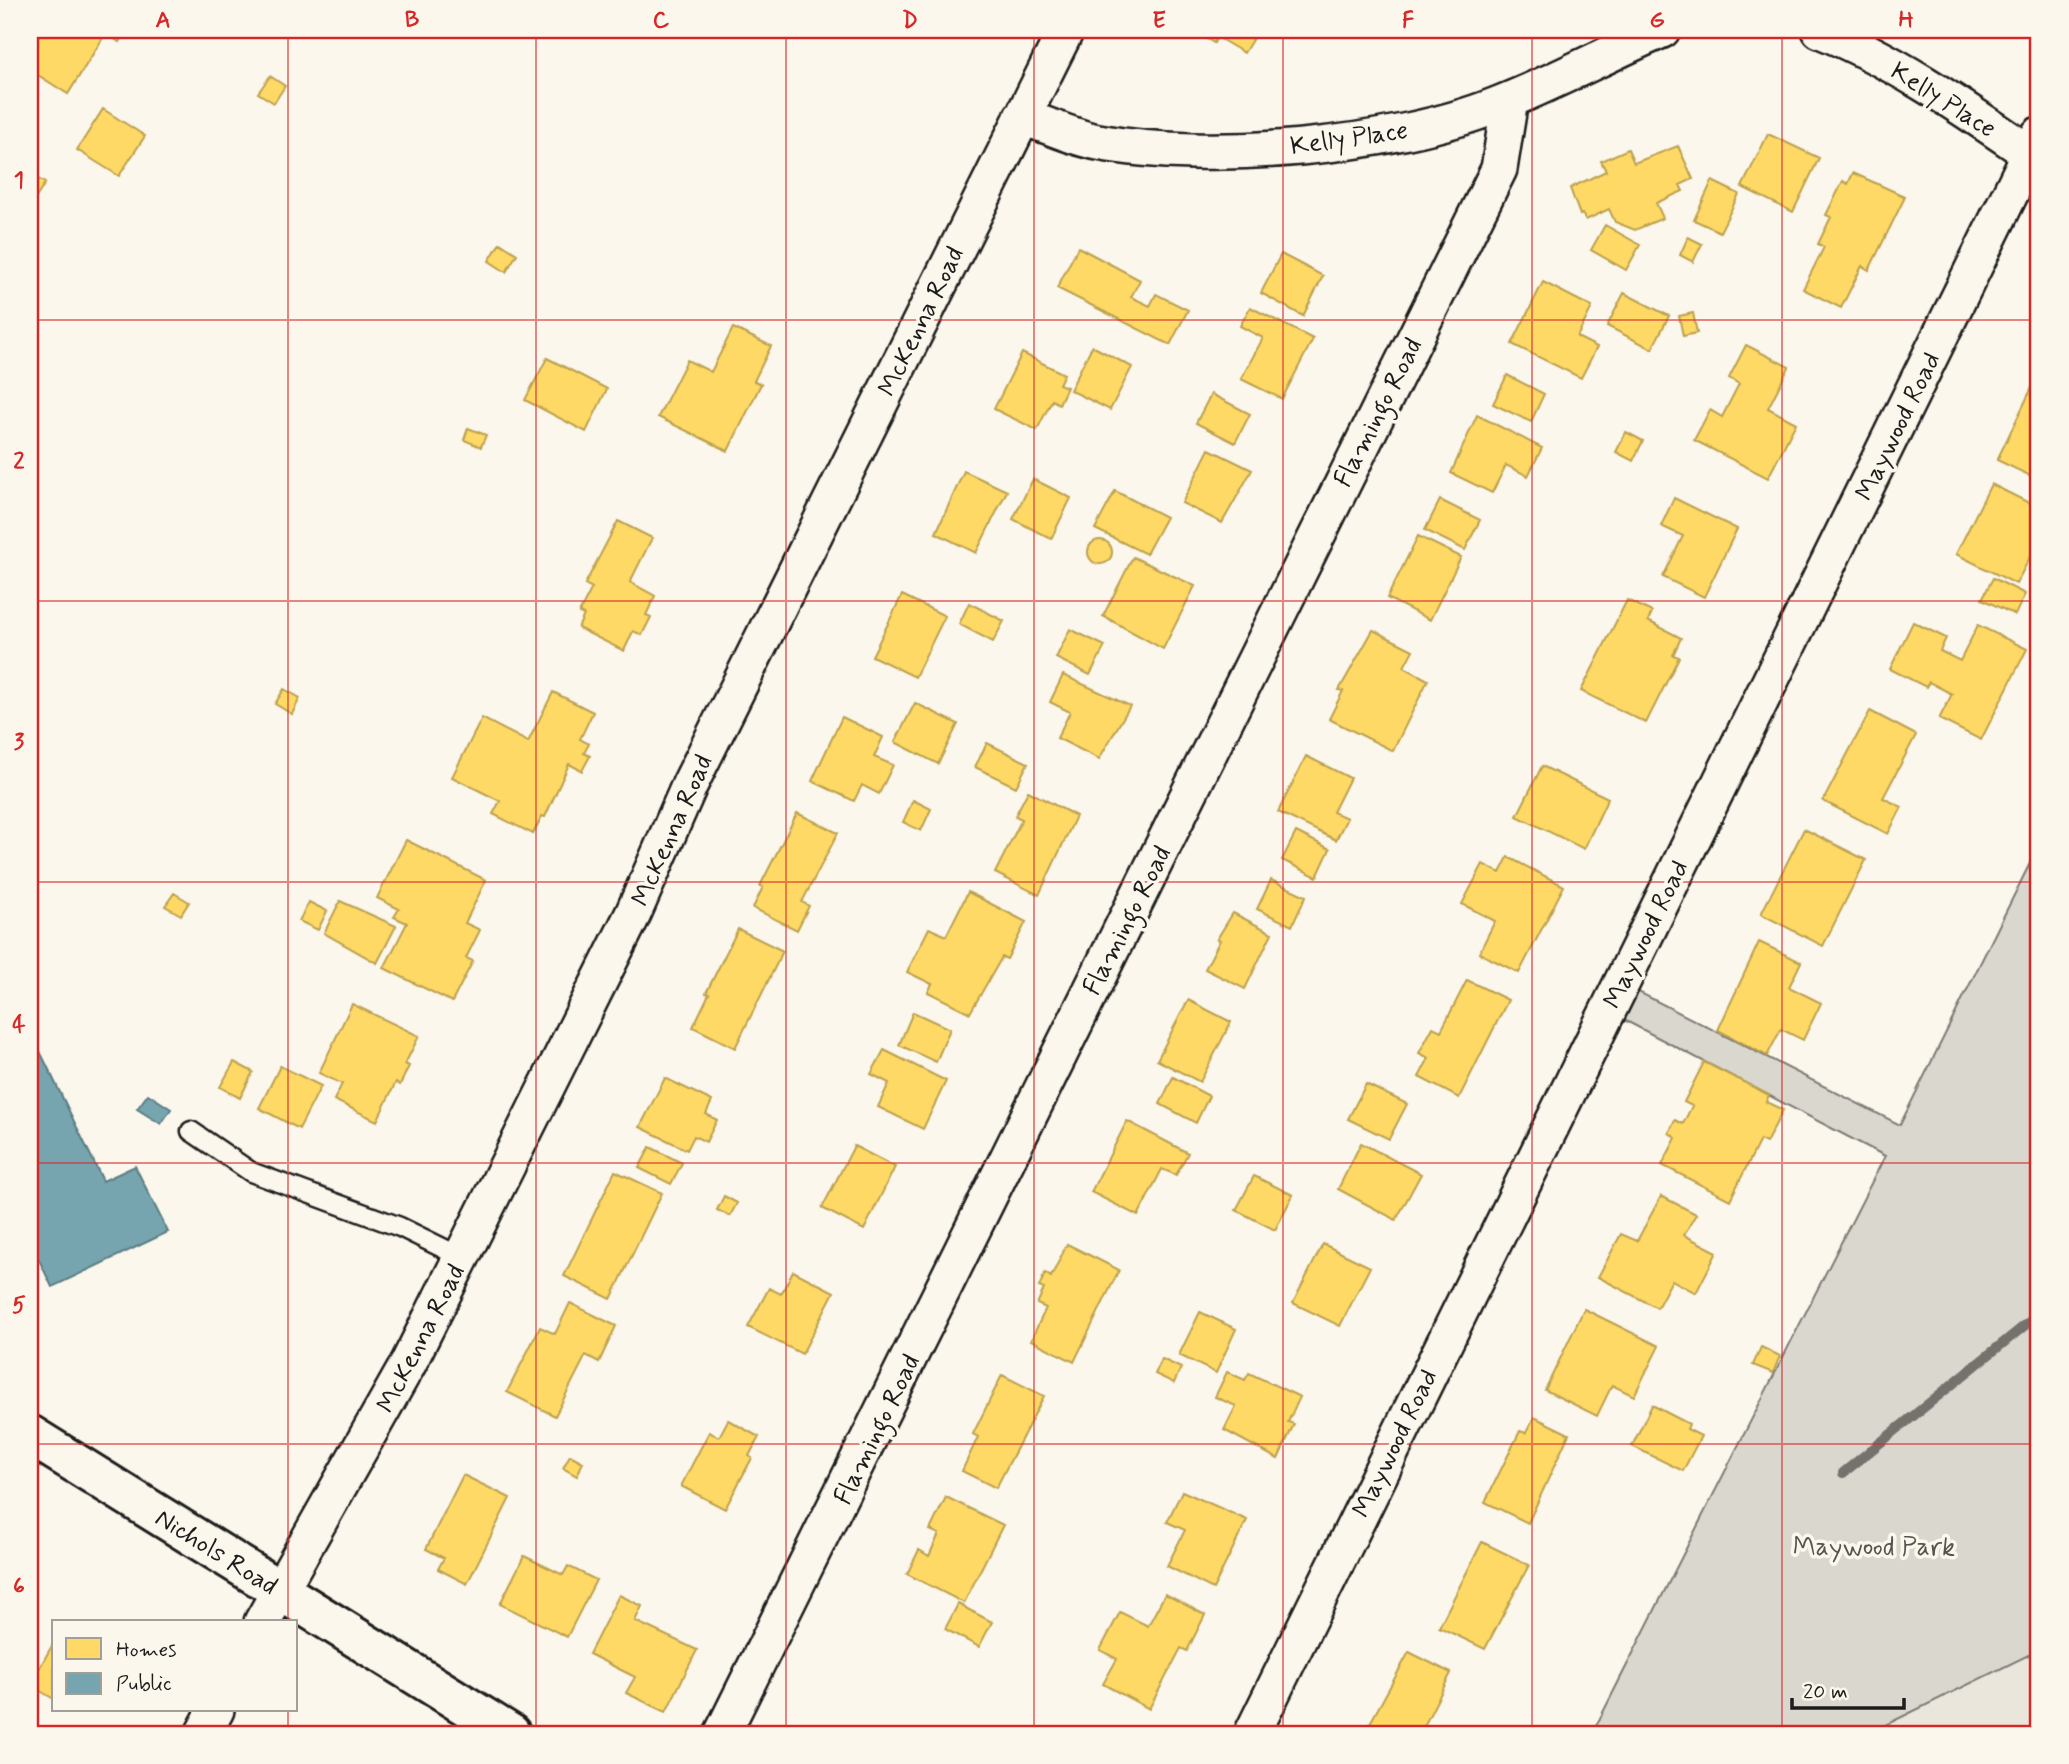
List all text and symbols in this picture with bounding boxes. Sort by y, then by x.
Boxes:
text: A [155,6,171,36]
text: B [405,6,420,36]
text: C [653,6,670,36]
text: D [902,6,918,36]
text: E [1152,6,1166,36]
text: F [1402,6,1414,36]
text: G [1649,6,1665,36]
text: H [1898,6,1914,36]
street label: Kelly Place [1884,55,2002,147]
street label: Kelly Place [1288,114,1410,164]
text: 1 [14,166,24,196]
street label: McKenna Road [871,241,973,402]
street label: Flamingo Road [1327,332,1434,495]
street label: Maywood Road [1848,347,1949,507]
text: 2 [13,447,25,477]
text: 3 [14,728,25,758]
street label: McKenna Road [624,750,721,912]
street label: Flamingo Road [1076,840,1183,1003]
street label: Maywood Road [1596,855,1697,1015]
text: 4 [12,1010,26,1040]
street label: McKenna Road [370,1259,474,1419]
text: 5 [12,1291,26,1321]
street label: Flamingo Road [827,1349,932,1512]
street label: Maywood Road [1345,1364,1446,1524]
street label: Nichols Road [148,1502,284,1604]
park label: Maywood Park [1793,1531,1955,1565]
text: 6 [13,1572,25,1602]
legend [52,1620,298,1712]
text: Homes [116,1636,176,1664]
scale bar [1792,1666,1904,1710]
text: Public [116,1670,172,1698]
text: 20 m [1803,1678,1848,1706]

